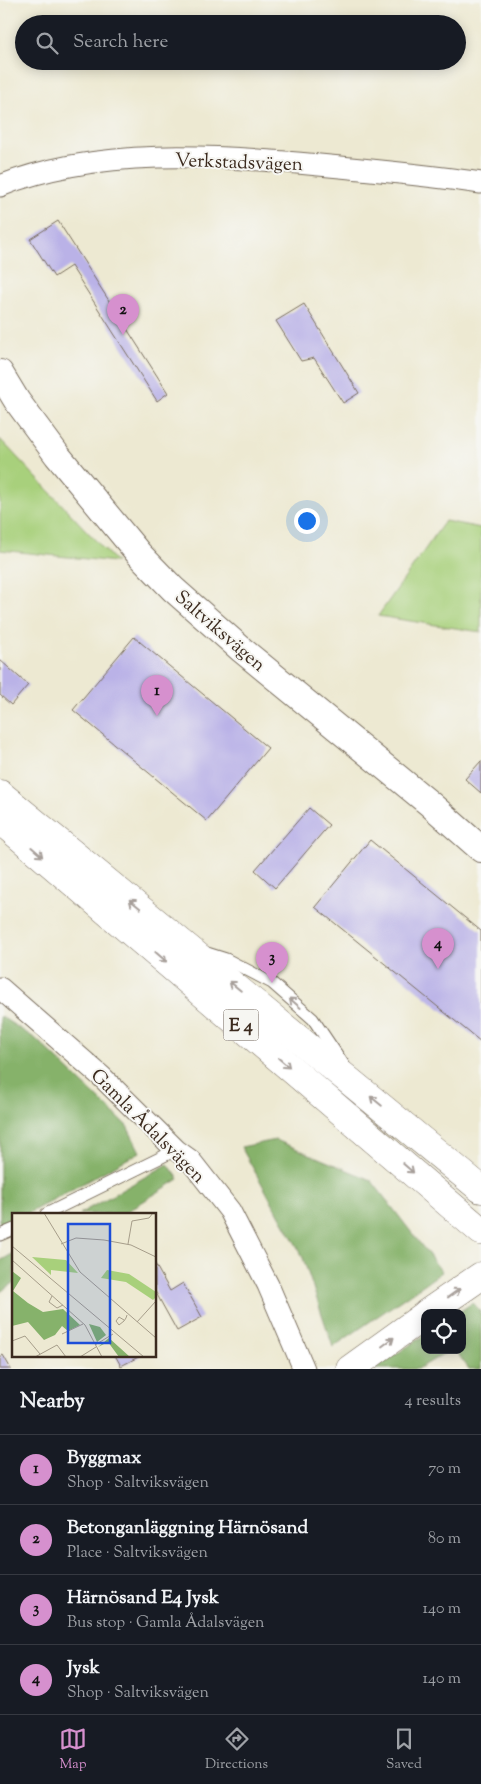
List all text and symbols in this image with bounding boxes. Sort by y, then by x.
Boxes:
search box [15,15,466,70]
icon: search [33,29,61,57]
text: Search here [73,29,168,56]
street label: Verkstadsvägen [174,148,303,179]
pin: 2 [107,294,139,335]
your location [294,508,320,534]
street label: Saltviksvägen [168,585,271,679]
pin: 1 [141,675,173,716]
one-way arrow [30,846,43,857]
one-way arrow [128,899,141,910]
pin: 4 [422,928,454,969]
pin: 3 [256,942,288,983]
one-way arrow [154,951,167,963]
one-way arrow [229,981,242,992]
one-way arrow [289,998,302,1009]
road number: E 4 [224,1010,258,1040]
one-way arrow [278,1057,291,1068]
street label: Gamla Ådalsvägen [84,1063,211,1190]
one-way arrow [369,1096,382,1107]
one-way arrow [401,1163,414,1174]
inset map [12,1213,156,1356]
one-way arrow [447,1288,461,1298]
map controls [421,1309,466,1354]
button: locate [421,1309,466,1354]
one-way arrow [381,1337,394,1348]
text: Nearby [20,1387,85,1417]
text: 4 results [405,1390,461,1413]
text: Byggmax [67,1445,141,1472]
text: 1 [33,1458,39,1481]
text: 70 m [428,1458,461,1481]
text: Shop · Saltviksvägen [67,1472,209,1495]
text: Betonganläggning Härnösand [67,1515,308,1542]
text: 2 [32,1528,40,1551]
text: 80 m [428,1528,461,1551]
text: Place · Saltviksvägen [67,1542,208,1565]
text: Härnösand E4 Jysk [67,1585,219,1612]
text: 3 [33,1598,39,1621]
text: 140 m [423,1598,461,1621]
text: Bus stop · Gamla Ådalsvägen [67,1612,265,1635]
text: Jysk [67,1655,100,1682]
text: 4 [32,1668,40,1691]
text: 140 m [423,1668,461,1691]
text: Shop · Saltviksvägen [67,1682,209,1705]
tab: Map [59,1725,87,1775]
tab: Directions [205,1725,268,1775]
tab: Saved [386,1725,422,1775]

